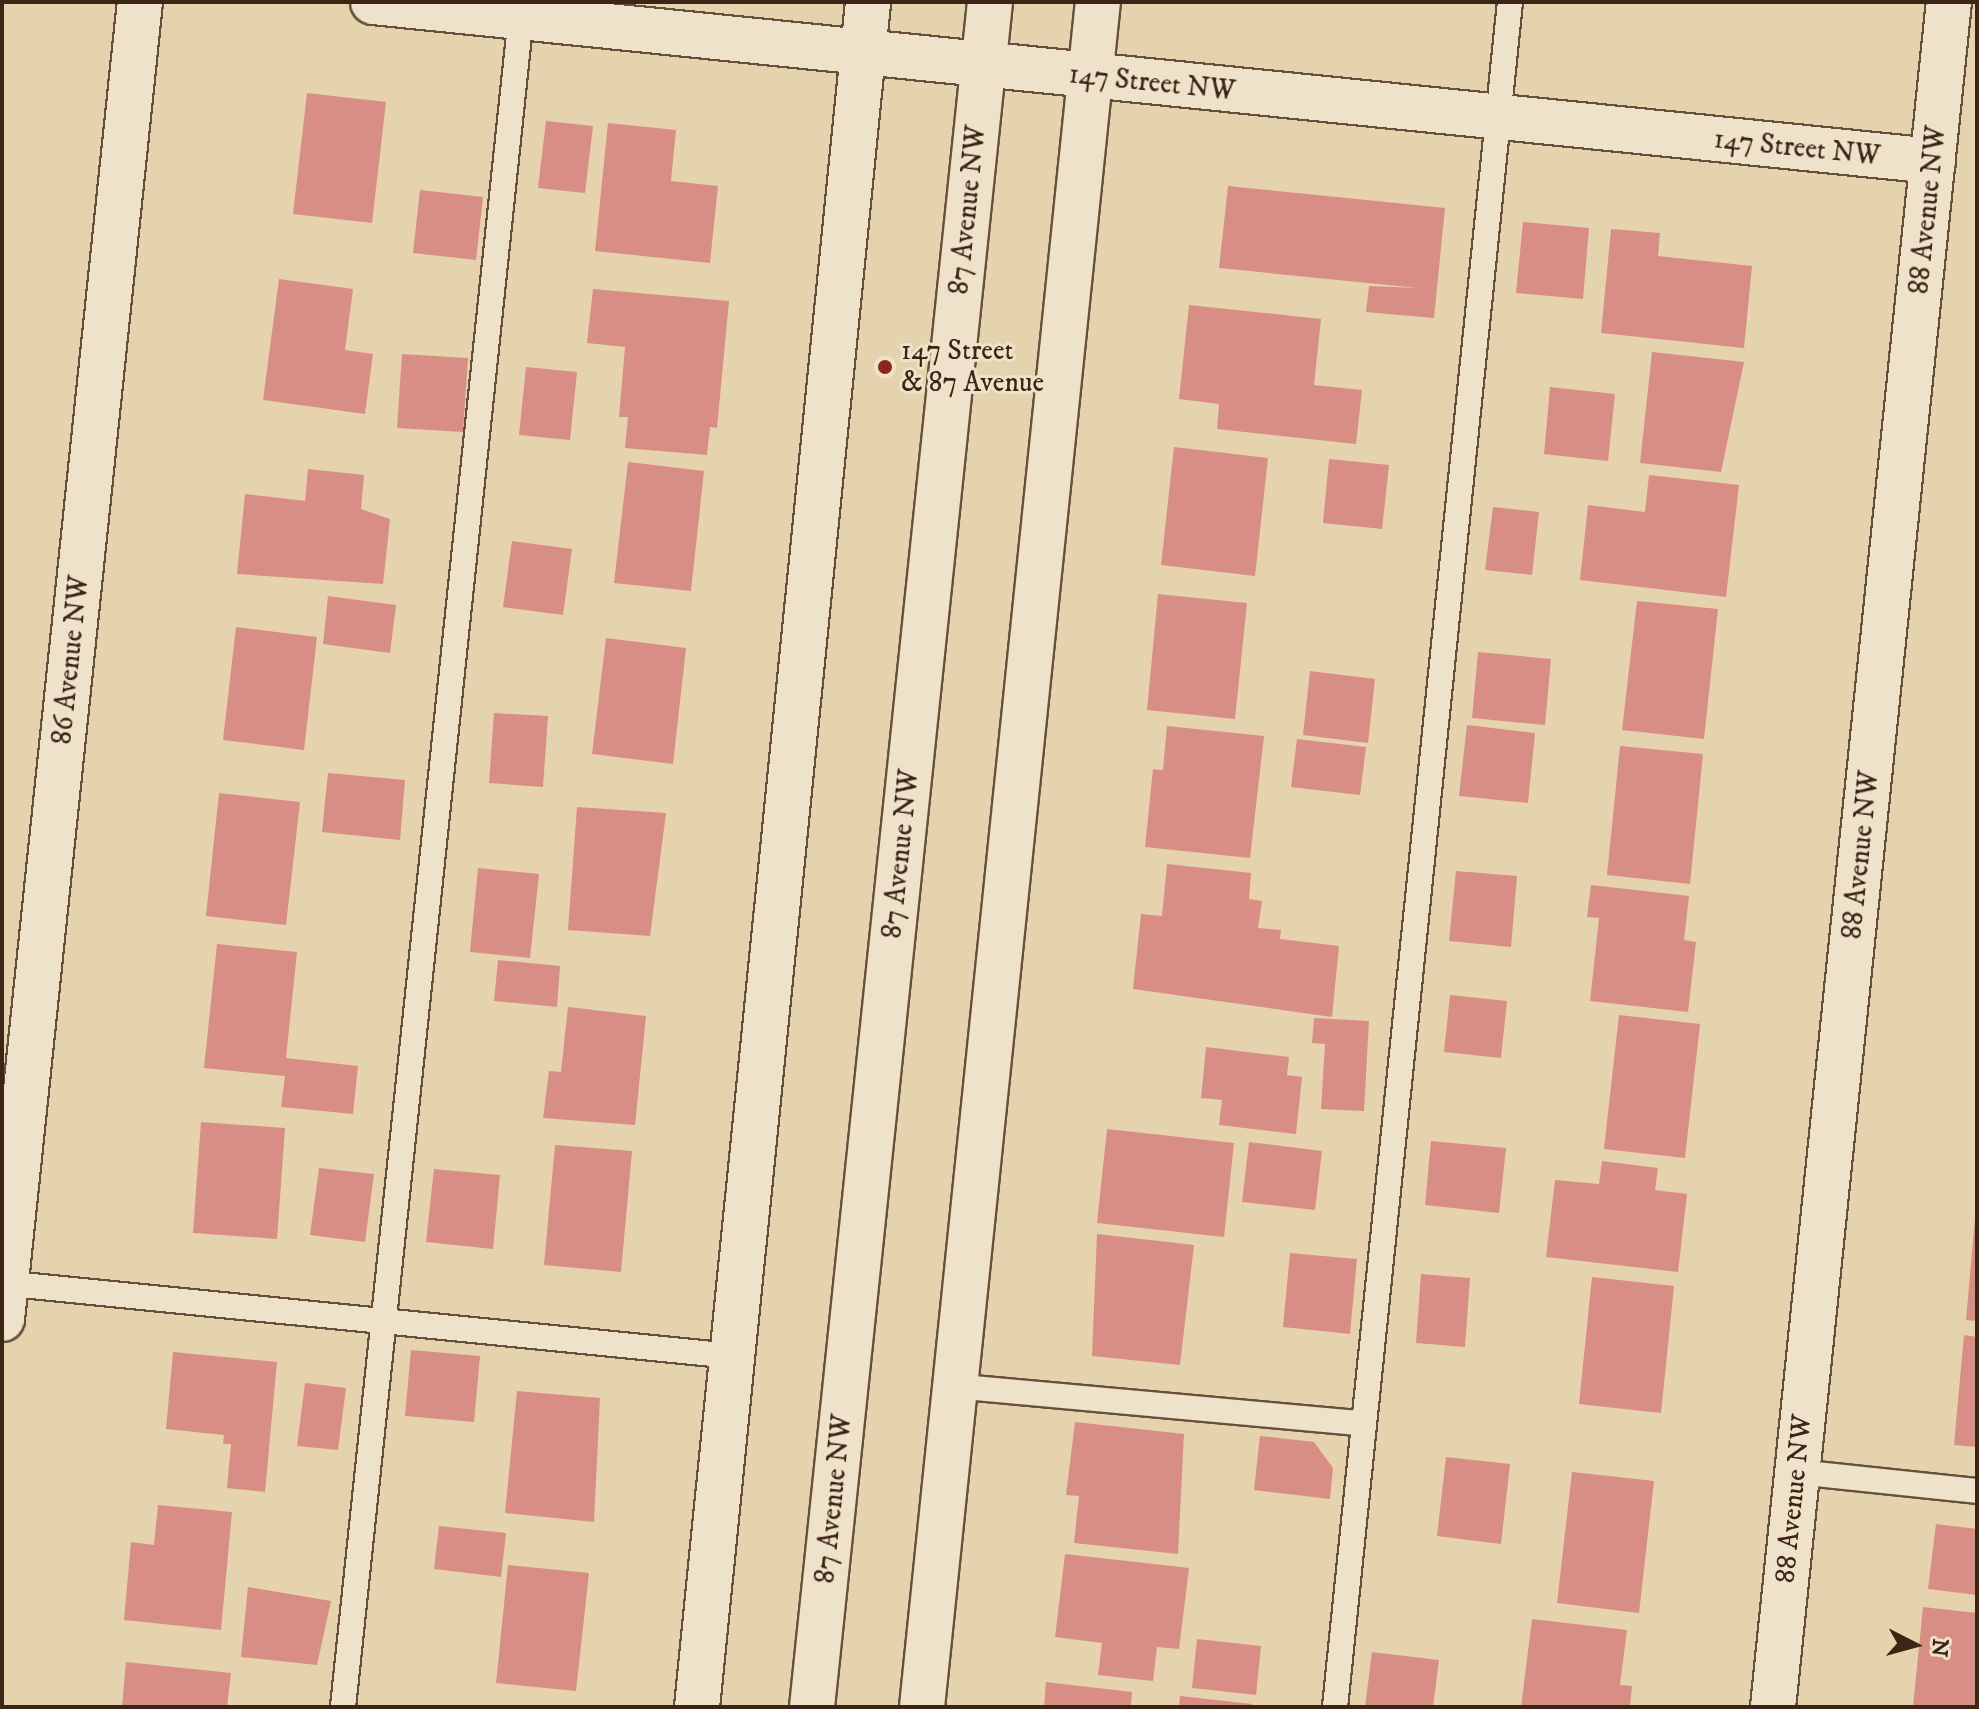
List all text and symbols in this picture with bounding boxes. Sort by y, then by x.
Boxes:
street label: 147 Street NW [1067,58,1237,108]
street label: 147 Street NW [1712,123,1882,173]
street label: 87 Avenue NW [942,124,994,296]
street label: 88 Avenue NW [1902,124,1954,296]
place label: 147 Street & 87 Avenue [901,334,1044,400]
marker: 147 Street & 87 Avenue [876,358,894,376]
street label: 86 Avenue NW [45,574,97,746]
street label: 87 Avenue NW [875,768,927,940]
street label: 88 Avenue NW [1835,769,1887,941]
street label: 87 Avenue NW [808,1413,860,1585]
street label: 88 Avenue NW [1768,1413,1820,1585]
north arrow [1875,1605,1955,1685]
text: N [1925,1637,1954,1658]

